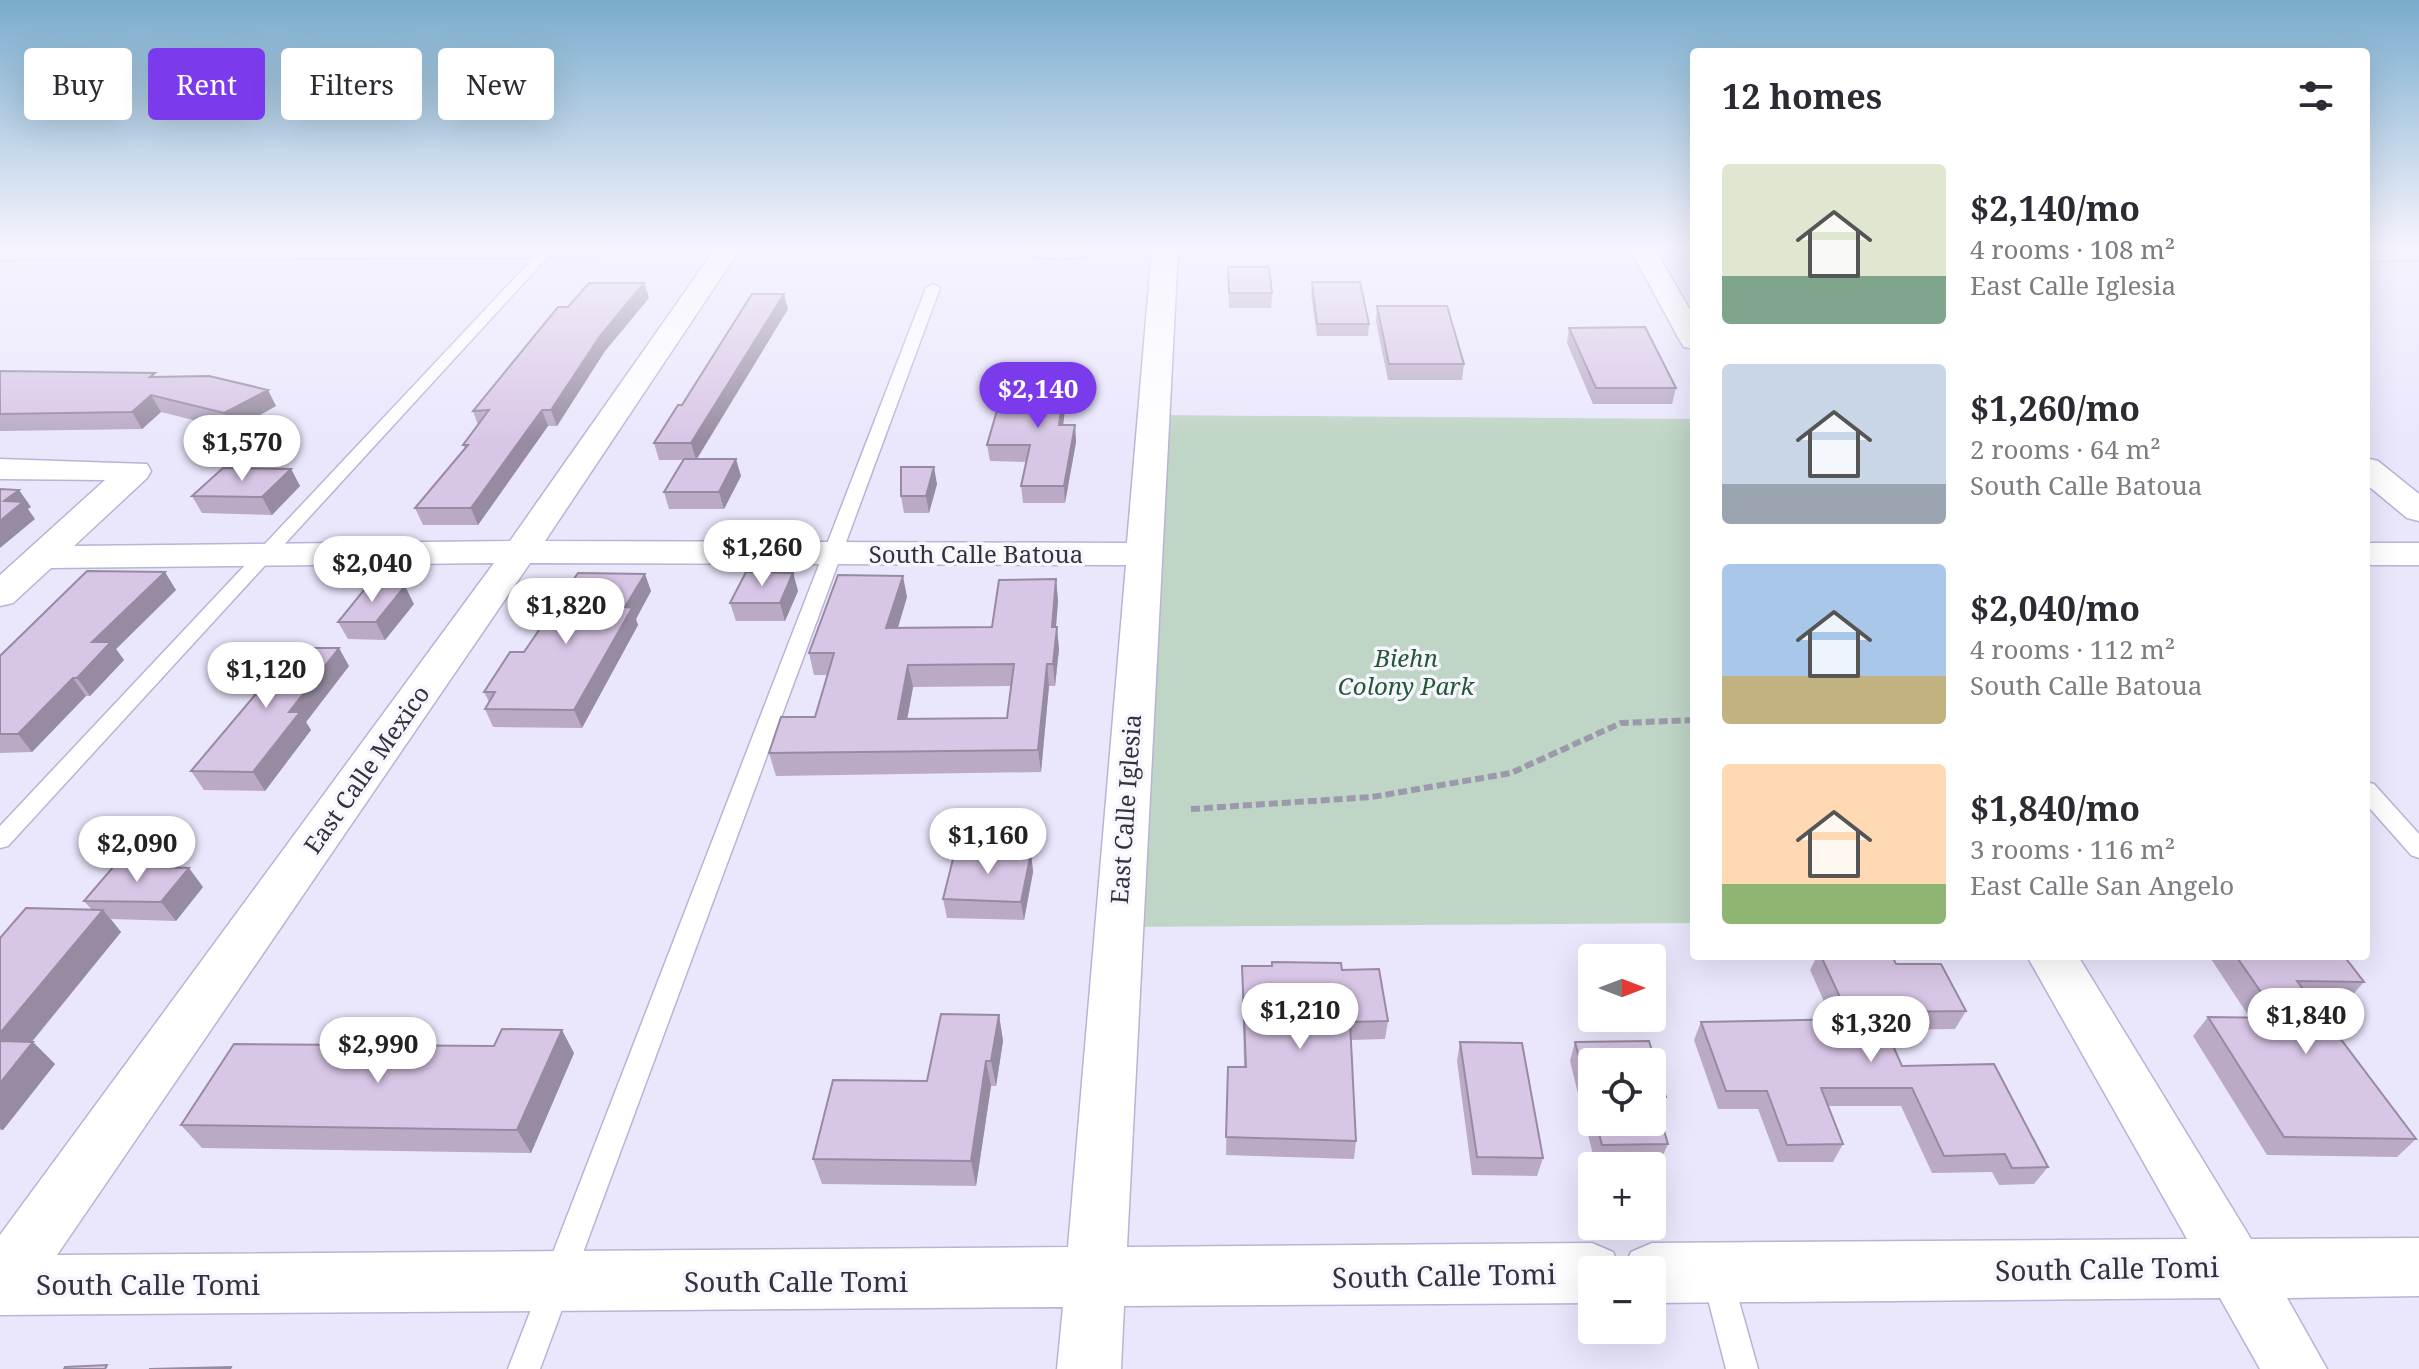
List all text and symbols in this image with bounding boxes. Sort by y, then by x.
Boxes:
chip: Buy [24,48,132,120]
chip: Rent [148,48,265,120]
chip: Filters [281,48,422,120]
chip: New [438,48,554,120]
text: 12 homes [1722,73,1882,119]
icon: filters [2294,74,2338,118]
text: $2,140/mo [1970,185,2140,231]
icon: home [1786,196,1882,292]
text: 4 rooms · 108 m² [1970,231,2175,267]
text: East Calle Iglesia [1970,267,2176,303]
pin: $2,140 [973,362,1103,430]
text: $2,140 [997,370,1079,406]
text: $1,260/mo [1970,385,2140,431]
icon: home [1786,396,1882,492]
pin: $1,570 [177,415,307,483]
text: $1,570 [201,423,283,459]
text: 2 rooms · 64 m² [1970,431,2161,467]
text: South Calle Batoua [1970,467,2202,503]
pin: $1,260 [697,520,827,588]
text: $1,260 [721,528,803,564]
pin: $2,040 [307,536,437,604]
street label: South Calle Batoua [869,537,1083,570]
text: $2,040 [331,544,413,580]
pin: $1,820 [501,578,631,646]
text: $2,040/mo [1970,585,2140,631]
text: $1,820 [525,586,607,622]
icon: home [1786,596,1882,692]
text: 4 rooms · 112 m² [1970,631,2175,667]
park label: Biehn Colony Park [1338,641,1476,702]
pin: $1,120 [201,642,331,710]
text: $1,120 [225,650,307,686]
text: South Calle Batoua [1970,667,2202,703]
street label: East Calle Mexico [295,678,437,860]
street label: East Calle Iglesia [1102,713,1148,905]
text: $1,840/mo [1970,785,2140,831]
icon: home [1786,796,1882,892]
pin: $1,160 [923,808,1053,876]
pin: $2,090 [72,816,202,884]
text: $1,160 [947,816,1029,852]
text: $2,090 [96,824,178,860]
text: 3 rooms · 116 m² [1970,831,2175,867]
text: East Calle San Angelo [1970,867,2234,903]
north arrow [1578,944,1666,1032]
map controls [1578,944,1666,1344]
pin: $1,210 [1235,983,1365,1051]
pin: $1,840 [2241,988,2371,1056]
text: $1,210 [1259,991,1341,1027]
pin: $1,320 [1806,996,1936,1064]
text: $1,840 [2265,996,2347,1032]
text: $1,320 [1830,1004,1912,1040]
pin: $2,990 [313,1017,443,1085]
text: $2,990 [337,1025,419,1061]
button: locate [1578,1048,1666,1136]
button: + [1578,1152,1666,1240]
street label: South Calle Tomi [1995,1247,2219,1289]
street label: South Calle Tomi [1332,1254,1556,1296]
button: − [1578,1256,1666,1344]
street label: South Calle Tomi [684,1262,908,1300]
street label: South Calle Tomi [36,1265,260,1303]

